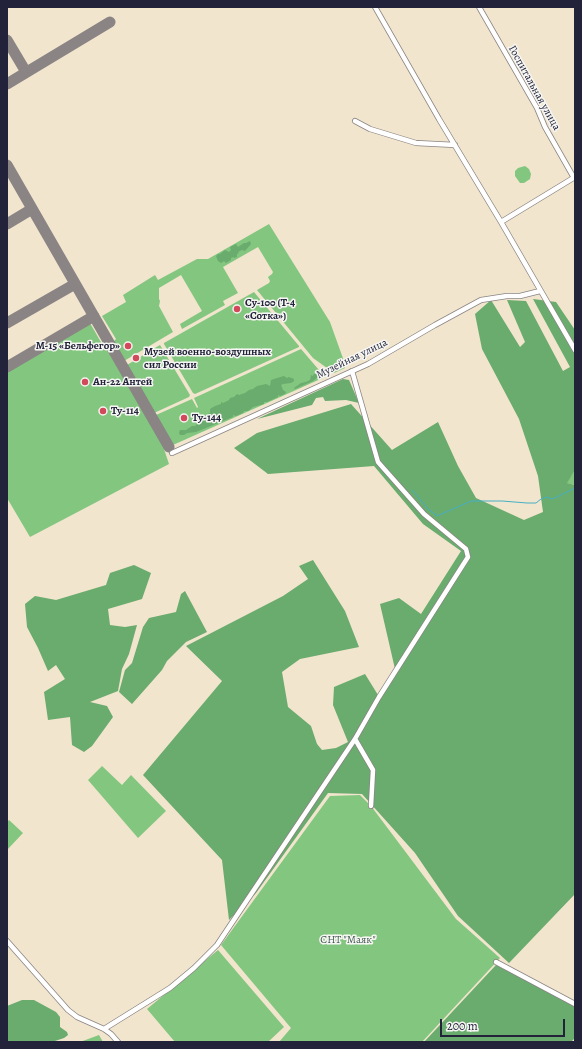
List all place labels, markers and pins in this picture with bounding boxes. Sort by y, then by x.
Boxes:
place label: Су-100 (Т-4 «Сотка») [245,296,295,322]
marker: Су-100 (Т-4 «Сотка») [232,304,242,314]
place label: М-15 «Бельфегор» [36,339,120,353]
marker: М-15 «Бельфегор» [123,341,133,351]
place label: Музей военно-воздушных сил России [144,345,271,371]
marker: Музей военно-воздушных сил России [131,353,141,363]
place label: Ан-22 Антей [93,375,152,389]
marker: Ан-22 Антей [80,377,90,387]
place label: Ту-114 [111,404,139,418]
marker: Ту-114 [98,406,108,416]
place label: Ту-144 [192,411,221,425]
marker: Ту-144 [179,413,189,423]

